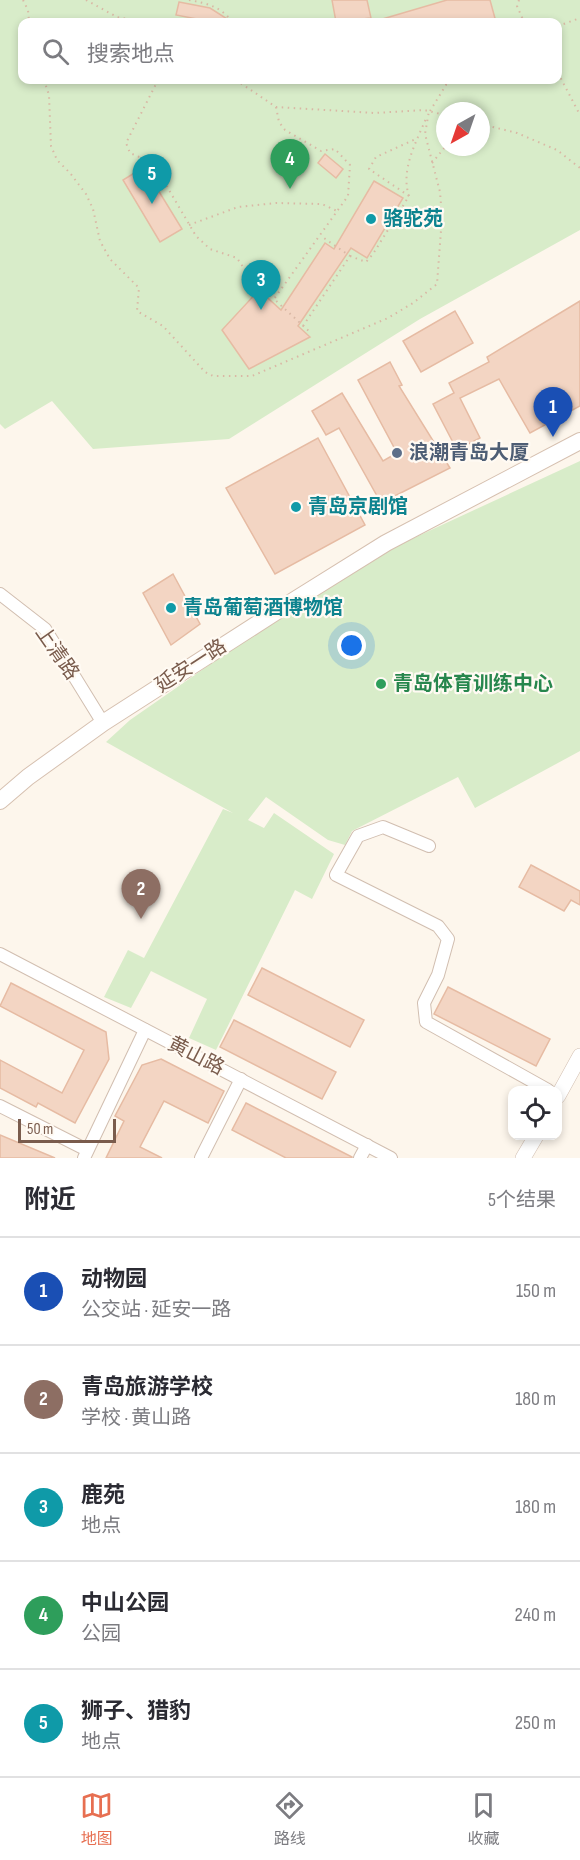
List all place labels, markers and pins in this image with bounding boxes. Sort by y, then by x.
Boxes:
pin: 4 [270,140,310,189]
pin: 5 [132,154,172,204]
place label: 骆驼苑 [383,207,443,231]
marker: 骆驼苑 [364,212,378,226]
pin: 3 [242,260,280,310]
pin: 1 [534,388,572,437]
place label: 浪潮青岛大厦 [409,441,529,465]
marker: 浪潮青岛大厦 [390,446,404,460]
place label: 青岛京剧馆 [308,495,408,519]
marker: 青岛京剧馆 [289,500,303,514]
place label: 青岛葡萄酒博物馆 [183,596,343,620]
marker: 青岛葡萄酒博物馆 [164,601,178,615]
place label: 青岛体育训练中心 [393,672,553,696]
marker: 青岛体育训练中心 [374,677,388,691]
pin: 2 [122,870,160,919]

